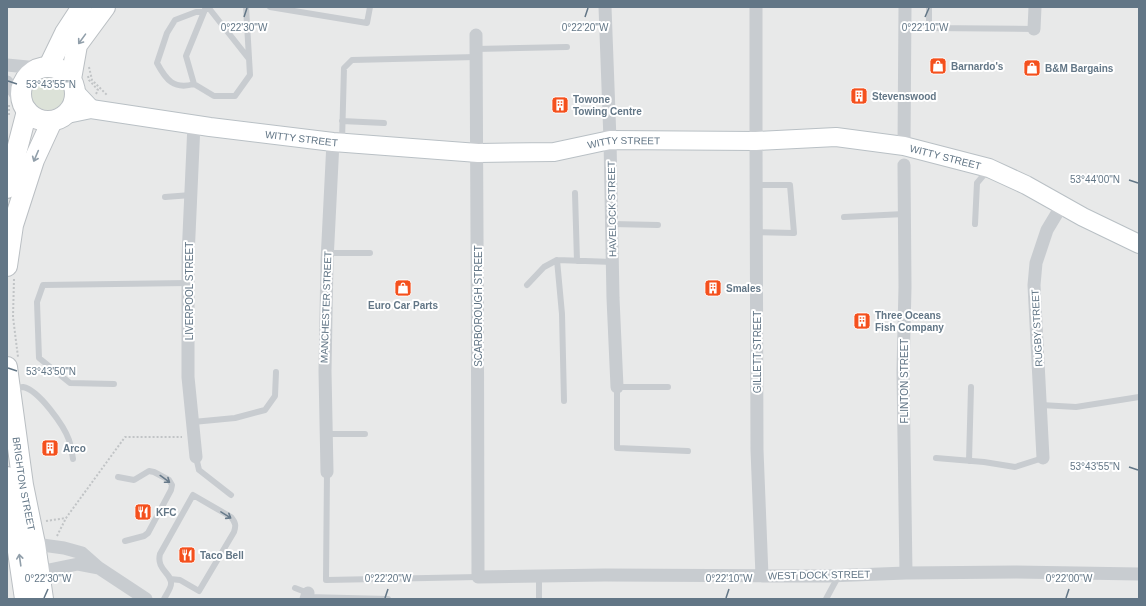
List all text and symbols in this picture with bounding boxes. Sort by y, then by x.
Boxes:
text: 0°22'30"W [221,22,268,33]
text: 0°22'20"W [562,22,609,33]
text: 0°22'10"W [902,22,949,33]
one-way arrow [78,33,86,44]
shop icon: Barnardo's [928,56,948,76]
shop icon: B&M Bargains [1022,58,1042,78]
place label: Barnardo's [951,61,1004,72]
place label: B&M Bargains [1045,63,1114,74]
text: 53°43'55"N [26,79,76,90]
building icon: Stevenswood [849,86,869,106]
place label: Stevenswood [872,91,936,102]
place label: Towone Towing Centre [573,94,642,117]
building icon: Towone Towing Centre [550,95,570,115]
street label: WITTY STREET [264,128,338,148]
street label: WITTY STREET [586,134,660,150]
street label: WITTY STREET [909,142,982,171]
one-way arrow [32,150,39,162]
street label: HAVELOCK STREET [606,161,618,257]
text: 53°44'00"N [1070,174,1120,185]
street label: LIVERPOOL STREET [184,242,195,340]
street label: SCARBOROUGH STREET [473,245,484,367]
street label: MANCHESTER STREET [319,251,333,363]
shop icon: Euro Car Parts [393,278,413,298]
building icon: Smales [703,278,723,298]
place label: Smales [726,283,761,294]
street label: RUGBY STREET [1029,289,1045,367]
place label: Euro Car Parts [368,300,438,311]
place label: Three Oceans Fish Company [875,310,944,333]
street label: GILLETT STREET [752,311,763,393]
building icon: Three Oceans Fish Company [852,311,872,331]
street label: FLINTON STREET [899,339,910,423]
text: 53°43'50"N [26,366,76,377]
street label: BRIGHTON STREET [11,436,38,532]
building icon: Arco [40,438,60,458]
place label: Arco [63,443,86,454]
text: 53°43'55"N [1070,461,1120,472]
one-way arrow [160,475,171,483]
restaurant icon: KFC [133,502,153,522]
place label: KFC [156,507,177,518]
one-way arrow [221,510,232,519]
restaurant icon: Taco Bell [177,545,197,565]
place label: Taco Bell [200,550,244,561]
one-way arrow [16,554,24,567]
street label: WEST DOCK STREET [768,569,870,581]
text: 0°22'30"W [25,573,72,584]
text: 0°22'20"W [365,573,412,584]
text: 0°22'10"W [706,573,753,584]
text: 0°22'00"W [1046,573,1093,584]

